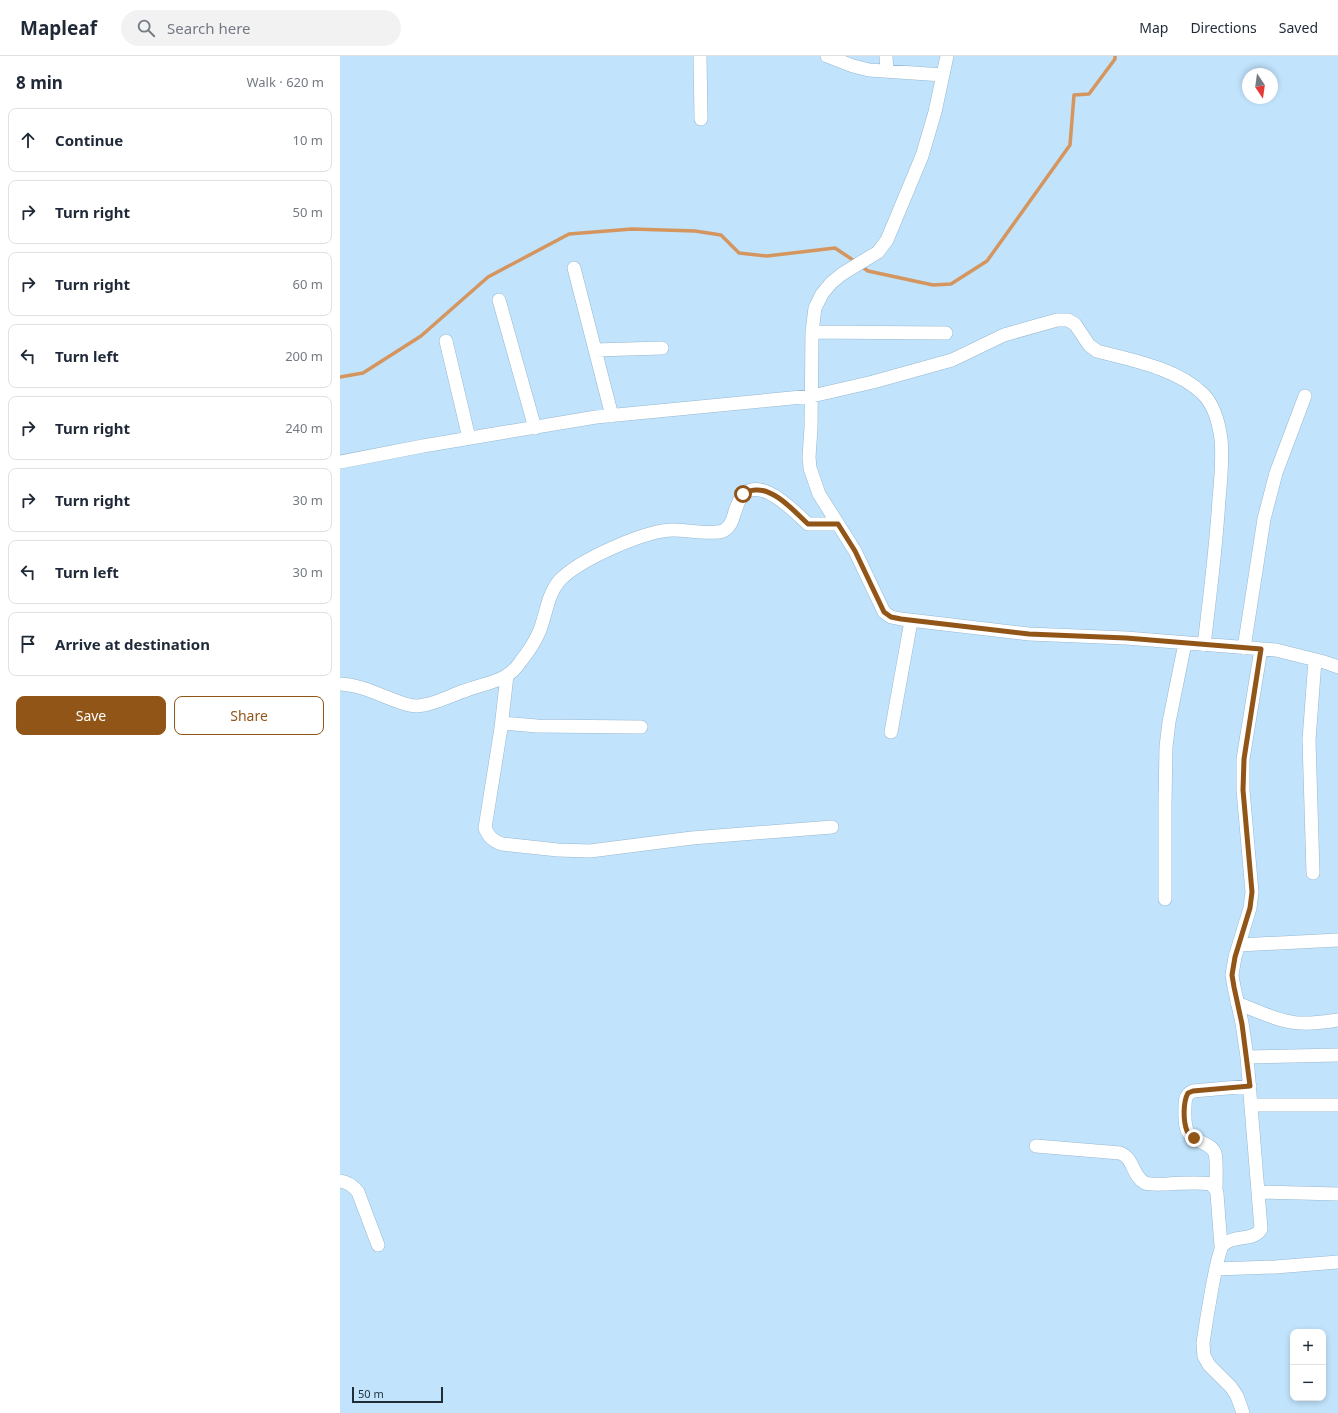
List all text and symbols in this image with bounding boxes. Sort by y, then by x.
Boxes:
search box [121,10,401,46]
text: Mapleaf [20,15,97,41]
icon: search [135,17,157,39]
text: Search here [167,18,251,38]
text: Map [1139,18,1168,37]
text: Directions [1190,18,1257,37]
text: Saved [1279,18,1318,37]
north arrow [1242,68,1278,104]
text: 8 min [16,71,63,94]
text: Walk · 620 m [246,73,324,91]
icon: ahead [17,129,39,151]
text: Continue [55,130,123,150]
text: 10 m [293,131,323,149]
icon: right [17,201,39,223]
text: Turn right [55,202,130,222]
text: 50 m [293,203,323,221]
icon: right [17,273,39,295]
text: Turn right [55,274,130,294]
text: 60 m [293,275,323,293]
icon: left [17,345,39,367]
text: Turn left [55,346,119,366]
text: 200 m [285,347,323,365]
icon: right [17,417,39,439]
text: Turn right [55,418,130,438]
text: 240 m [285,419,323,437]
route start [734,485,752,503]
icon: right [17,489,39,511]
text: Turn right [55,490,130,510]
text: 30 m [293,491,323,509]
icon: left [17,561,39,583]
text: Turn left [55,562,119,582]
text: 30 m [293,563,323,581]
icon: arrive [17,633,39,655]
text: Arrive at destination [55,634,210,654]
button: Save [16,696,166,735]
button: Share [174,696,324,735]
route end [1185,1129,1203,1147]
map controls [1290,1329,1326,1401]
button: + [1290,1329,1326,1365]
button: − [1290,1365,1326,1401]
scale bar [352,1385,443,1404]
text: 50 m [358,1386,384,1401]

